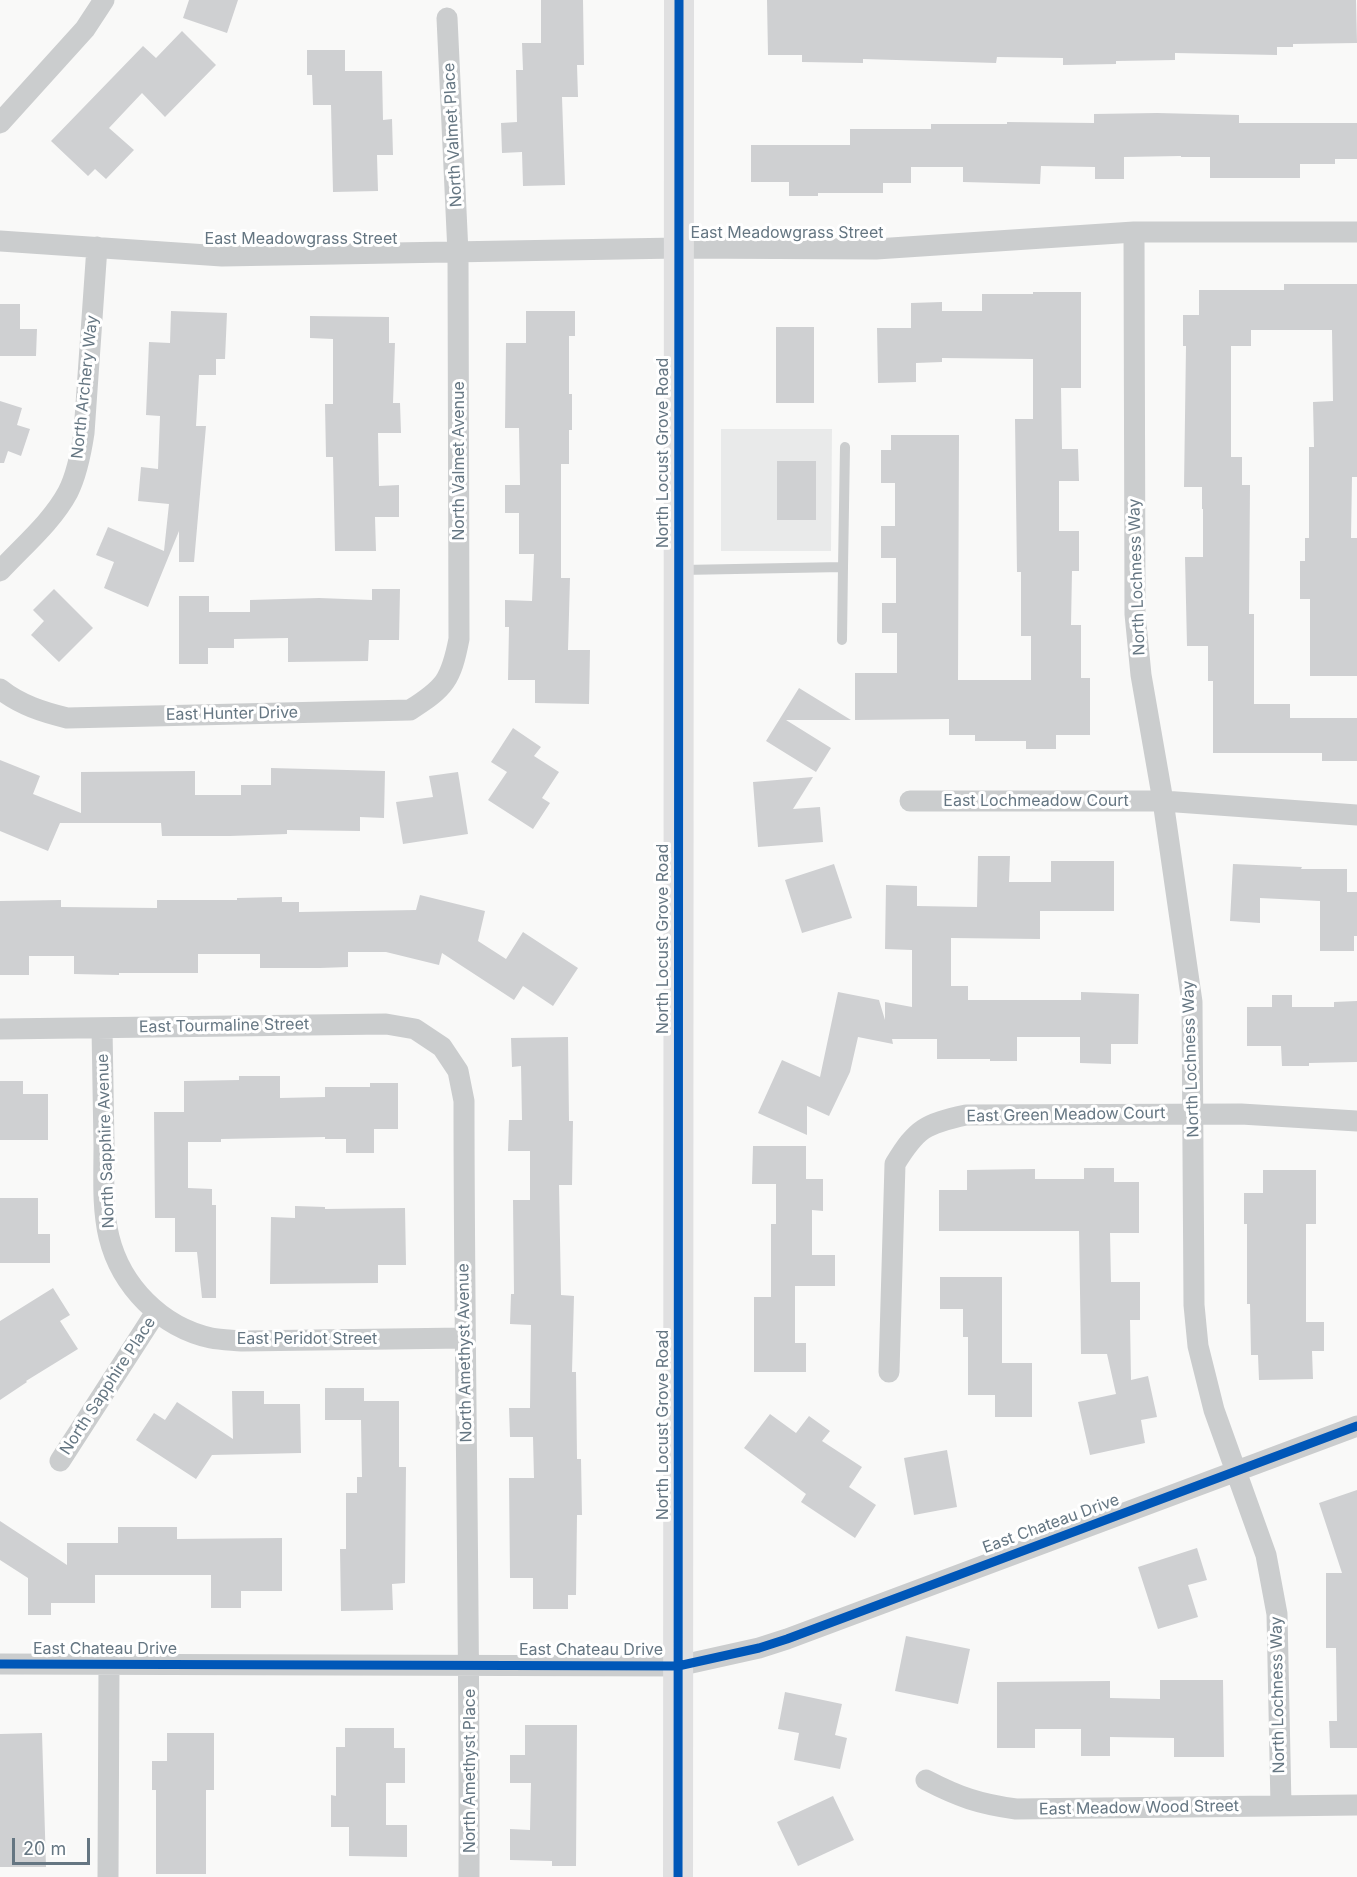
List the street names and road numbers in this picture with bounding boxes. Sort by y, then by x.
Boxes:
street label: North Valmet Place [440,62,466,208]
street label: East Meadowgrass Street [691,223,883,243]
street label: East Meadowgrass Street [205,229,397,249]
street label: North Archery Way [68,314,102,460]
street label: North Locust Grove Road [653,358,673,548]
street label: North Valmet Avenue [449,381,469,541]
street label: North Lochness Way [1125,498,1149,656]
street label: East Hunter Drive [166,703,298,725]
street label: East Lochmeadow Court [943,791,1129,811]
street label: North Locust Grove Road [653,844,673,1034]
street label: North Lochness Way [1179,980,1203,1138]
street label: East Tourmaline Street [139,1015,309,1037]
street label: North Sapphire Avenue [93,1053,119,1229]
street label: East Green Meadow Court [966,1104,1166,1126]
street label: North Amethyst Avenue [454,1263,476,1443]
street label: North Sapphire Place [56,1313,160,1459]
street label: East Peridot Street [237,1329,377,1349]
street label: North Locust Grove Road [653,1330,673,1520]
street label: East Chateau Drive [980,1490,1122,1558]
street label: North Lochness Way [1267,1616,1289,1774]
street label: East Chateau Drive [33,1639,177,1659]
street label: East Chateau Drive [519,1640,663,1660]
street label: North Amethyst Place [460,1689,480,1853]
street label: East Meadow Wood Street [1039,1797,1239,1819]

